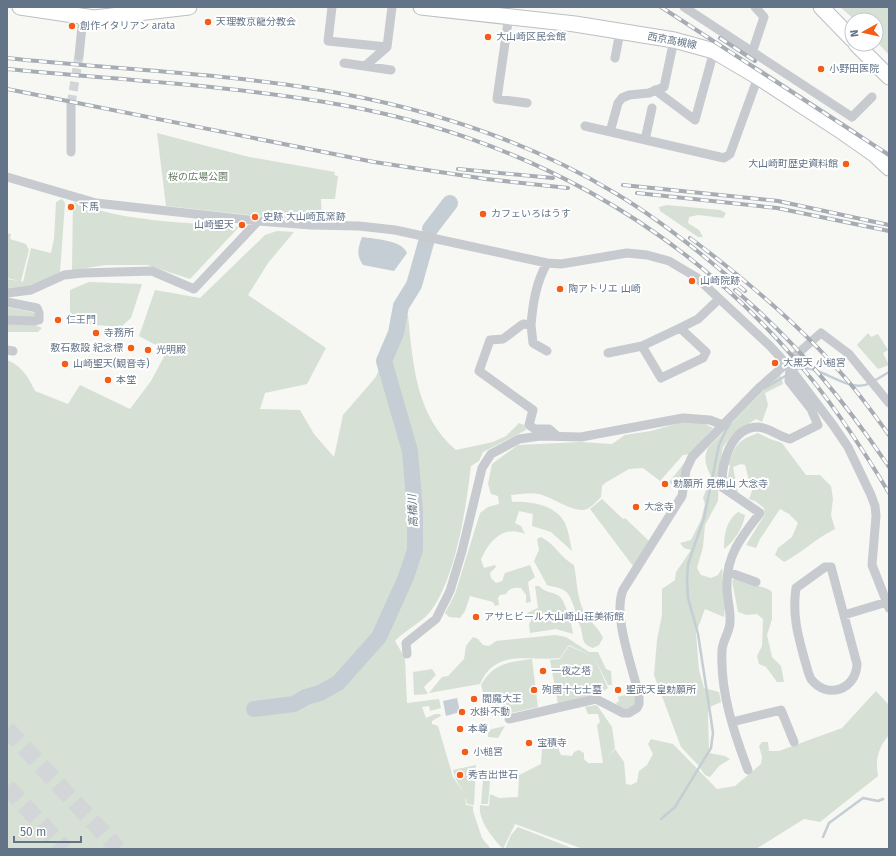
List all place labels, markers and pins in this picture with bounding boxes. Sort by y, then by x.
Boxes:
place label: 天理教京龍分教会 [216,16,296,28]
marker: 天理教京龍分教会 [203,17,213,27]
place label: 創作イタリアン arata [80,20,175,32]
marker: 創作イタリアン arata [67,21,77,31]
place label: 大山崎区民会館 [496,31,566,43]
marker: 大山崎区民会館 [483,32,493,42]
place label: 小野田医院 [829,63,879,75]
marker: 小野田医院 [816,64,826,74]
place label: 大山崎町歴史資料館 [748,158,838,170]
marker: 大山崎町歴史資料館 [841,159,851,169]
place label: 下馬 [79,201,99,213]
marker: 下馬 [66,202,76,212]
place label: カフェいろはうす [491,208,571,220]
marker: カフェいろはうす [478,209,488,219]
place label: 史跡 大山崎瓦窯跡 [263,211,346,223]
marker: 史跡 大山崎瓦窯跡 [250,212,260,222]
place label: 山崎聖天 [194,219,234,231]
marker: 山崎聖天 [237,220,247,230]
place label: 山崎院跡 [700,275,740,287]
marker: 山崎院跡 [687,276,697,286]
place label: 陶アトリエ 山崎 [568,283,641,295]
marker: 陶アトリエ 山崎 [555,284,565,294]
place label: 仁王門 [66,314,96,326]
marker: 仁王門 [53,315,63,325]
place label: 寺務所 [104,327,134,339]
marker: 寺務所 [91,328,101,338]
place label: 敷石敷設 紀念標 [50,342,123,354]
marker: 敷石敷設 紀念標 [126,343,136,353]
place label: 光明殿 [156,344,186,356]
marker: 光明殿 [143,345,153,355]
place label: 山崎聖天(観音寺) [73,357,149,370]
place label: 大黒天 小槌宮 [783,357,846,369]
marker: 大黒天 小槌宮 [770,358,780,368]
marker: 山崎聖天(観音寺) [60,359,70,369]
place label: 本堂 [116,374,136,386]
marker: 本堂 [103,375,113,385]
place label: 勅願所 見佛山 大念寺 [673,478,768,490]
marker: 勅願所 見佛山 大念寺 [660,479,670,489]
place label: 大念寺 [644,501,674,513]
marker: 大念寺 [631,502,641,512]
place label: アサヒビール大山崎山荘美術館 [484,611,624,623]
marker: アサヒビール大山崎山荘美術館 [471,612,481,622]
place label: 一夜之塔 [551,665,591,677]
marker: 一夜之塔 [538,666,548,676]
place label: 殉國十七士墓 [542,684,602,696]
place label: 聖武天皇勅願所 [626,684,696,696]
marker: 殉國十七士墓 [529,685,539,695]
marker: 聖武天皇勅願所 [613,685,623,695]
place label: 閻魔大王 [482,693,522,705]
marker: 閻魔大王 [469,694,479,704]
place label: 水掛不動 [470,706,510,718]
marker: 水掛不動 [457,707,467,717]
place label: 本尊 [468,723,488,735]
marker: 本尊 [455,724,465,734]
place label: 宝積寺 [537,737,567,749]
marker: 宝積寺 [524,738,534,748]
place label: 小槌宮 [473,746,503,758]
marker: 小槌宮 [460,747,470,757]
place label: 秀吉出世石 [468,769,518,781]
marker: 秀吉出世石 [455,770,465,780]

